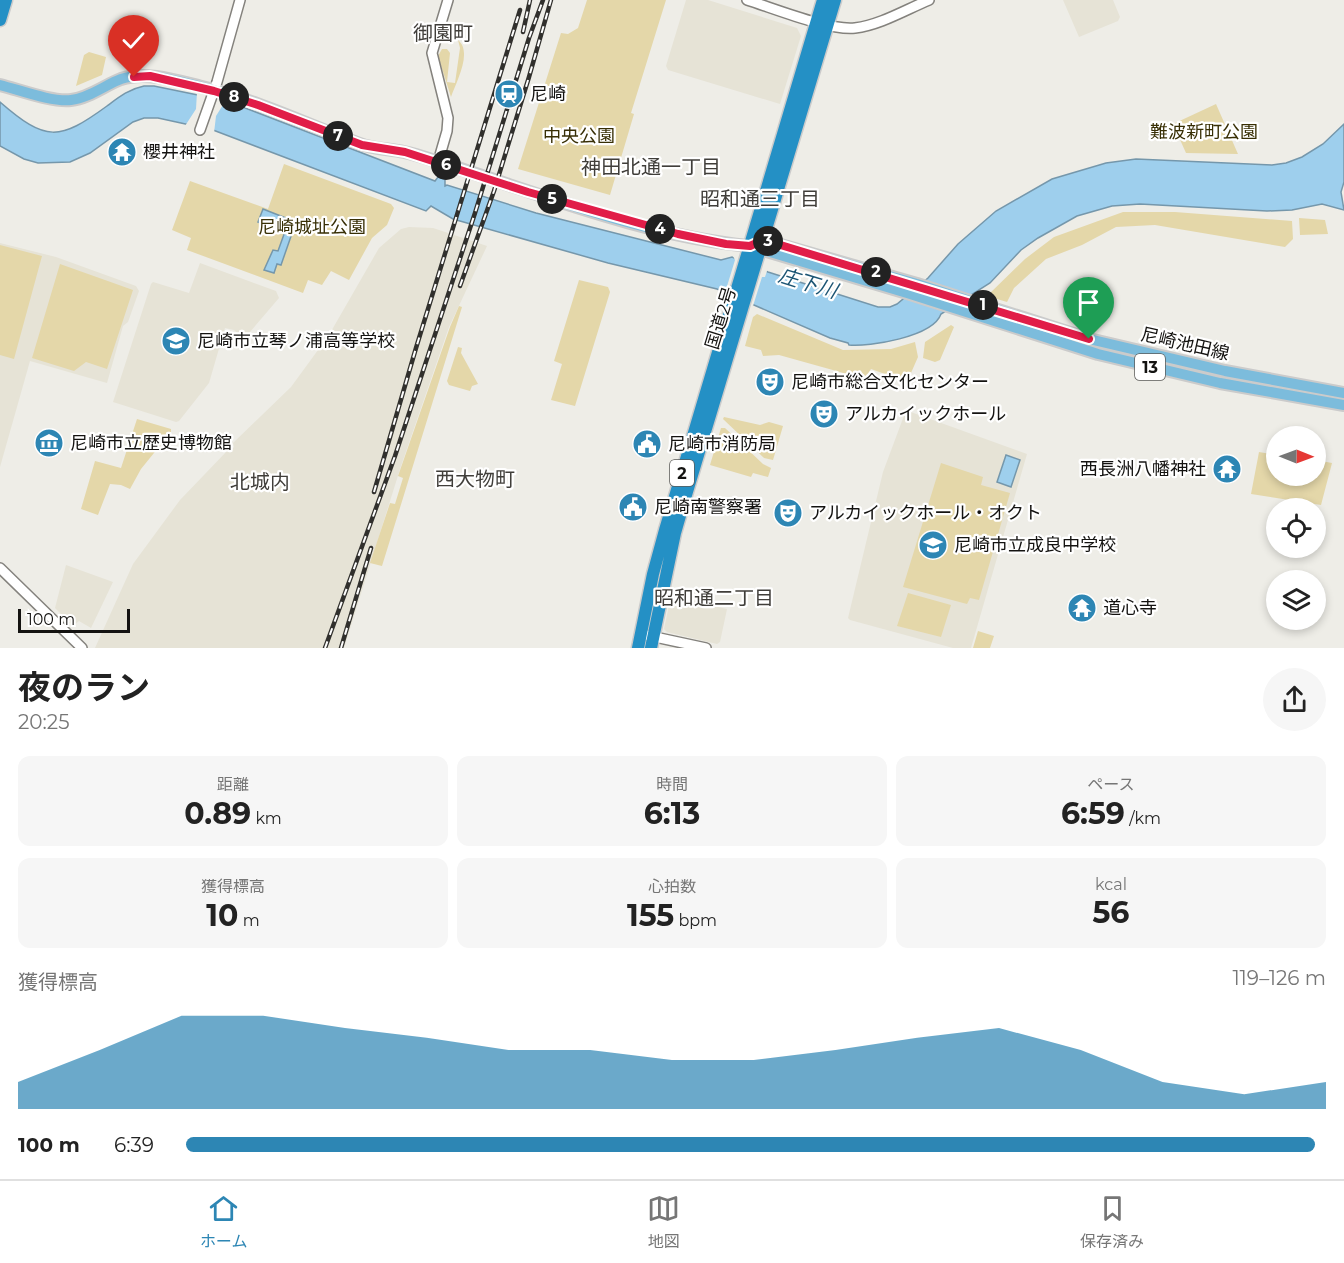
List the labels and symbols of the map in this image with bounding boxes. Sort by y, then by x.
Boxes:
pin [108,15,159,77]
district label: 御園町 [413,21,473,45]
station icon: 尼崎 [493,78,525,110]
pin: 8 [219,82,249,112]
place label: 尼崎 [530,83,566,105]
pin: 7 [323,121,353,151]
park label: 難波新町公園 [1150,121,1258,143]
park label: 中央公園 [543,125,615,147]
temple icon: 櫻井神社 [106,136,138,168]
place label: 櫻井神社 [143,141,215,163]
pin: 6 [431,150,461,180]
district label: 神田北通一丁目 [581,155,721,179]
pin: 5 [537,184,567,214]
district label: 昭和通三丁目 [700,187,820,211]
pin: 4 [645,214,675,244]
park label: 尼崎城址公園 [258,216,366,238]
pin: 3 [753,226,783,256]
pin: 2 [861,257,891,287]
water label: 庄下川 [776,263,842,304]
pin [1063,277,1114,339]
street label: 国道2号 [701,284,741,352]
pin: 1 [968,290,998,320]
street label: 尼崎池田線 [1139,323,1231,365]
school or university icon: 尼崎市立琴ノ浦高等学校 [160,325,192,357]
place label: 尼崎市立琴ノ浦高等学校 [197,330,395,352]
road number: 13 [1135,354,1165,380]
theatre icon: 尼崎市総合文化センター [754,366,786,398]
place label: 尼崎市総合文化センター [791,371,989,393]
theatre icon: アルカイックホール [808,398,840,430]
place label: アルカイックホール [845,403,1006,425]
north arrow [1266,426,1326,486]
museum icon: 尼崎市立歴史博物館 [33,427,65,459]
public building icon: 尼崎市消防局 [631,428,663,460]
place label: 尼崎市立歴史博物館 [70,432,232,454]
place label: 尼崎市消防局 [668,433,776,455]
temple icon: 西長洲八幡神社 [1211,453,1243,485]
place label: 西長洲八幡神社 [1080,458,1206,480]
road number: 2 [670,460,694,486]
district label: 西大物町 [435,467,515,491]
district label: 北城内 [230,470,290,494]
public building icon: 尼崎南警察署 [617,491,649,523]
place label: 尼崎南警察署 [654,496,762,518]
theatre icon: アルカイックホール・オクト [772,497,804,529]
place label: アルカイックホール・オクト [809,502,1042,524]
school or university icon: 尼崎市立成良中学校 [917,529,949,561]
place label: 尼崎市立成良中学校 [954,534,1116,556]
district label: 昭和通二丁目 [654,586,774,610]
temple icon: 道心寺 [1066,592,1098,624]
place label: 道心寺 [1103,597,1157,619]
scale bar [18,606,130,634]

